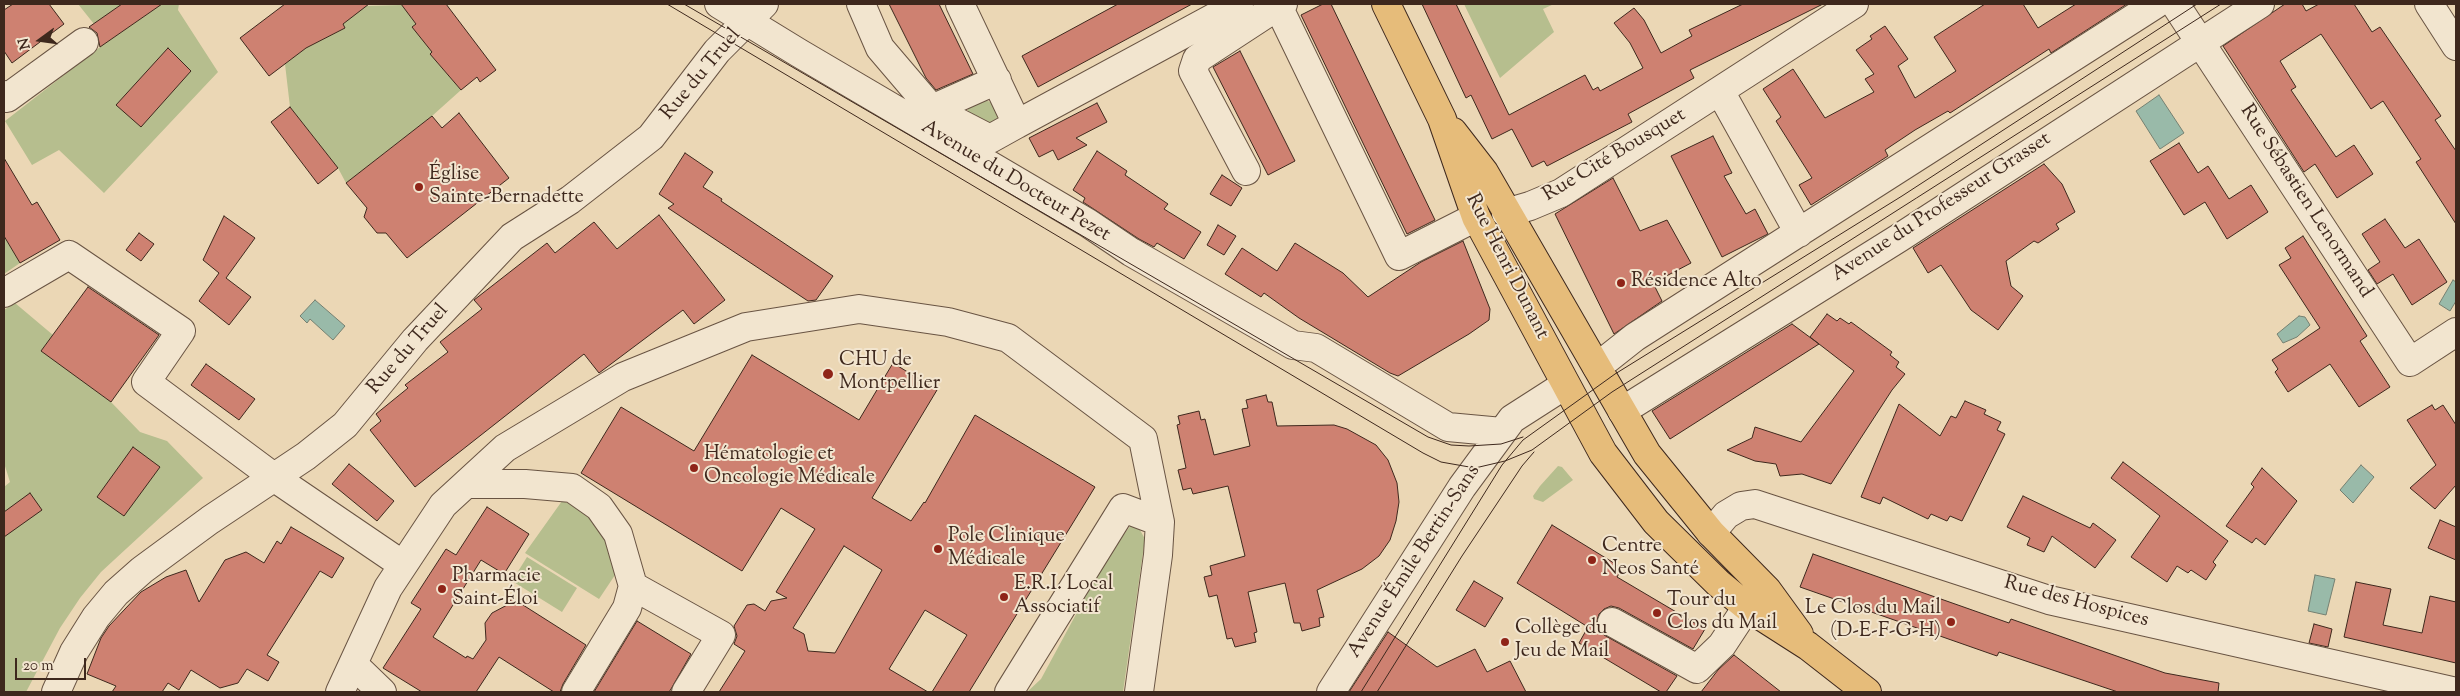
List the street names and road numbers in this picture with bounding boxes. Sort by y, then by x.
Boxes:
street label: Rue du Truel [657,24,747,126]
street label: Rue Sébastien Lenormand [2233,101,2377,303]
street label: Rue Cité Bousquet [1539,104,1691,208]
street label: Avenue du Docteur Pezet [916,116,1114,248]
street label: Avenue du Professeur Grasset [1828,128,2056,288]
street label: Rue Henri Dunant [1459,190,1553,344]
street label: Rue du Truel [363,300,455,400]
street label: Avenue Émile Bertin-Sans [1344,461,1486,663]
street label: Rue des Hospices [2001,572,2151,634]

